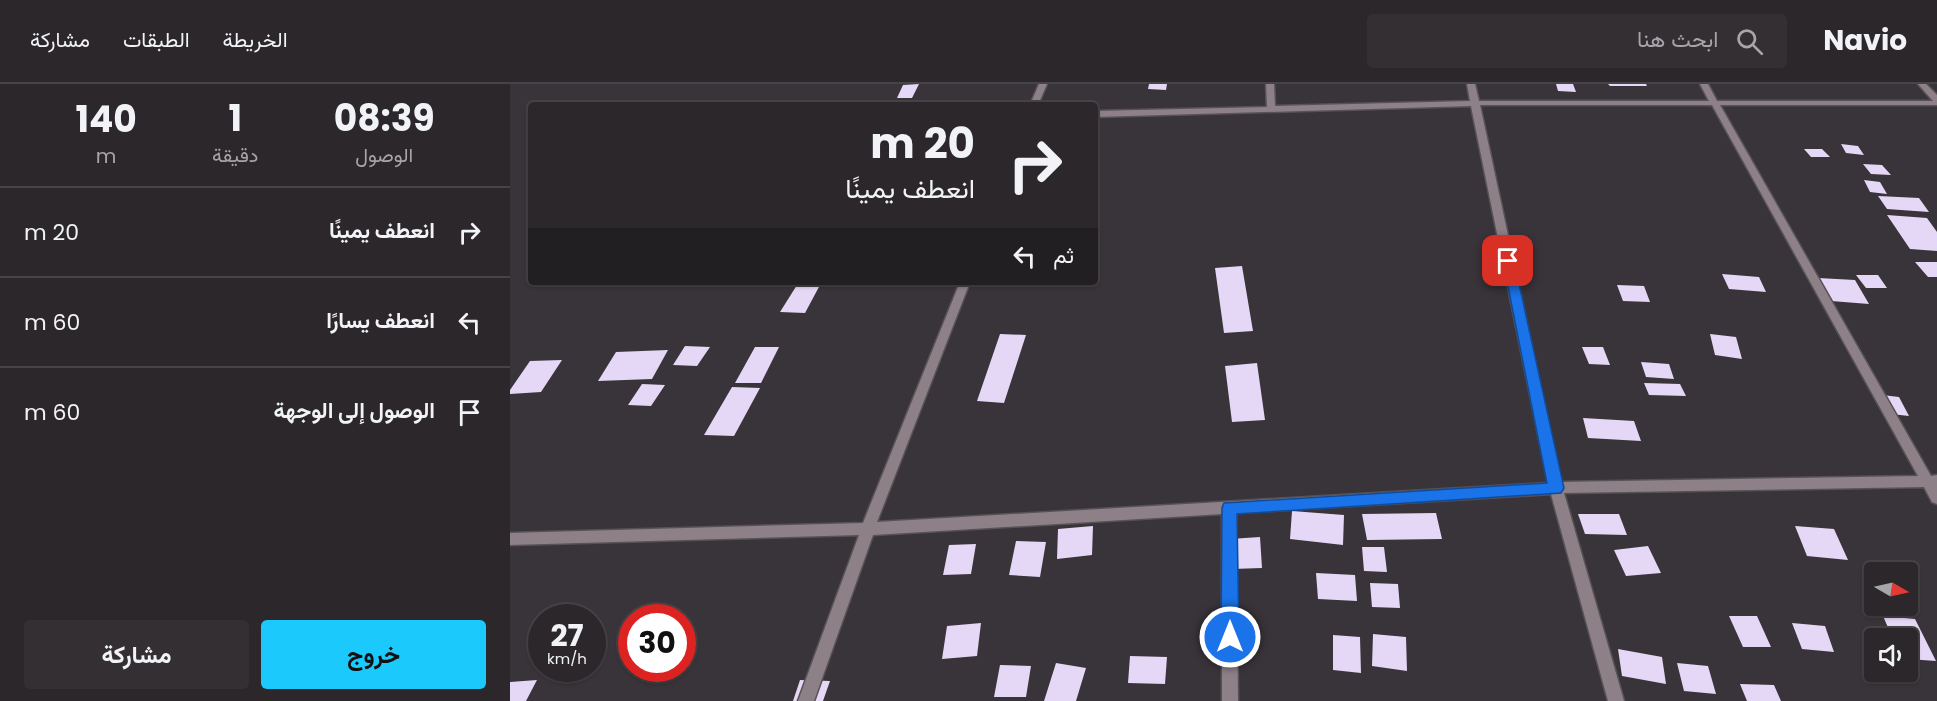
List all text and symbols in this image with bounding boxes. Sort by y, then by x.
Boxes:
search box [1367,14,1787,68]
text: Navio [1823,21,1907,60]
text: ابحث هنا [1637,24,1718,55]
text: مشاركة [30,25,90,54]
text: الطبقات [123,25,190,54]
text: الخريطة [223,25,288,54]
icon: search [1733,25,1766,58]
text: 1 [228,93,242,144]
text: 08:39 [334,93,435,144]
text: 140 [75,94,137,145]
text: 20 m [870,114,975,173]
icon: right [996,126,1074,204]
text: دقيقة [212,141,258,169]
text: الوصول [355,141,413,169]
text: m [96,142,116,170]
text: انعطف يمينًا [845,170,975,207]
text: انعطف يمينًا [329,215,435,246]
icon: right [453,216,486,249]
text: 20 m [24,217,79,248]
pin [1482,235,1533,286]
icon: left [1008,240,1041,273]
text: ثم [1053,240,1074,271]
icon: arrive [1491,244,1524,277]
text: انعطف يسارًا [326,305,435,336]
icon: left [453,306,486,339]
text: 60 m [24,307,80,338]
text: الوصول إلى الوجهة [274,395,435,426]
icon: arrive [453,396,486,429]
text: 60 m [24,397,80,428]
north arrow [1864,562,1918,616]
map controls [1864,562,1918,682]
speed limit sign: 30 [618,604,696,682]
position arrow [1198,605,1262,669]
text: 27 [550,614,584,657]
button: مشاركة [24,620,249,689]
button: خروج [261,620,486,689]
button: sound [1864,628,1918,682]
text: km/h [547,648,587,669]

